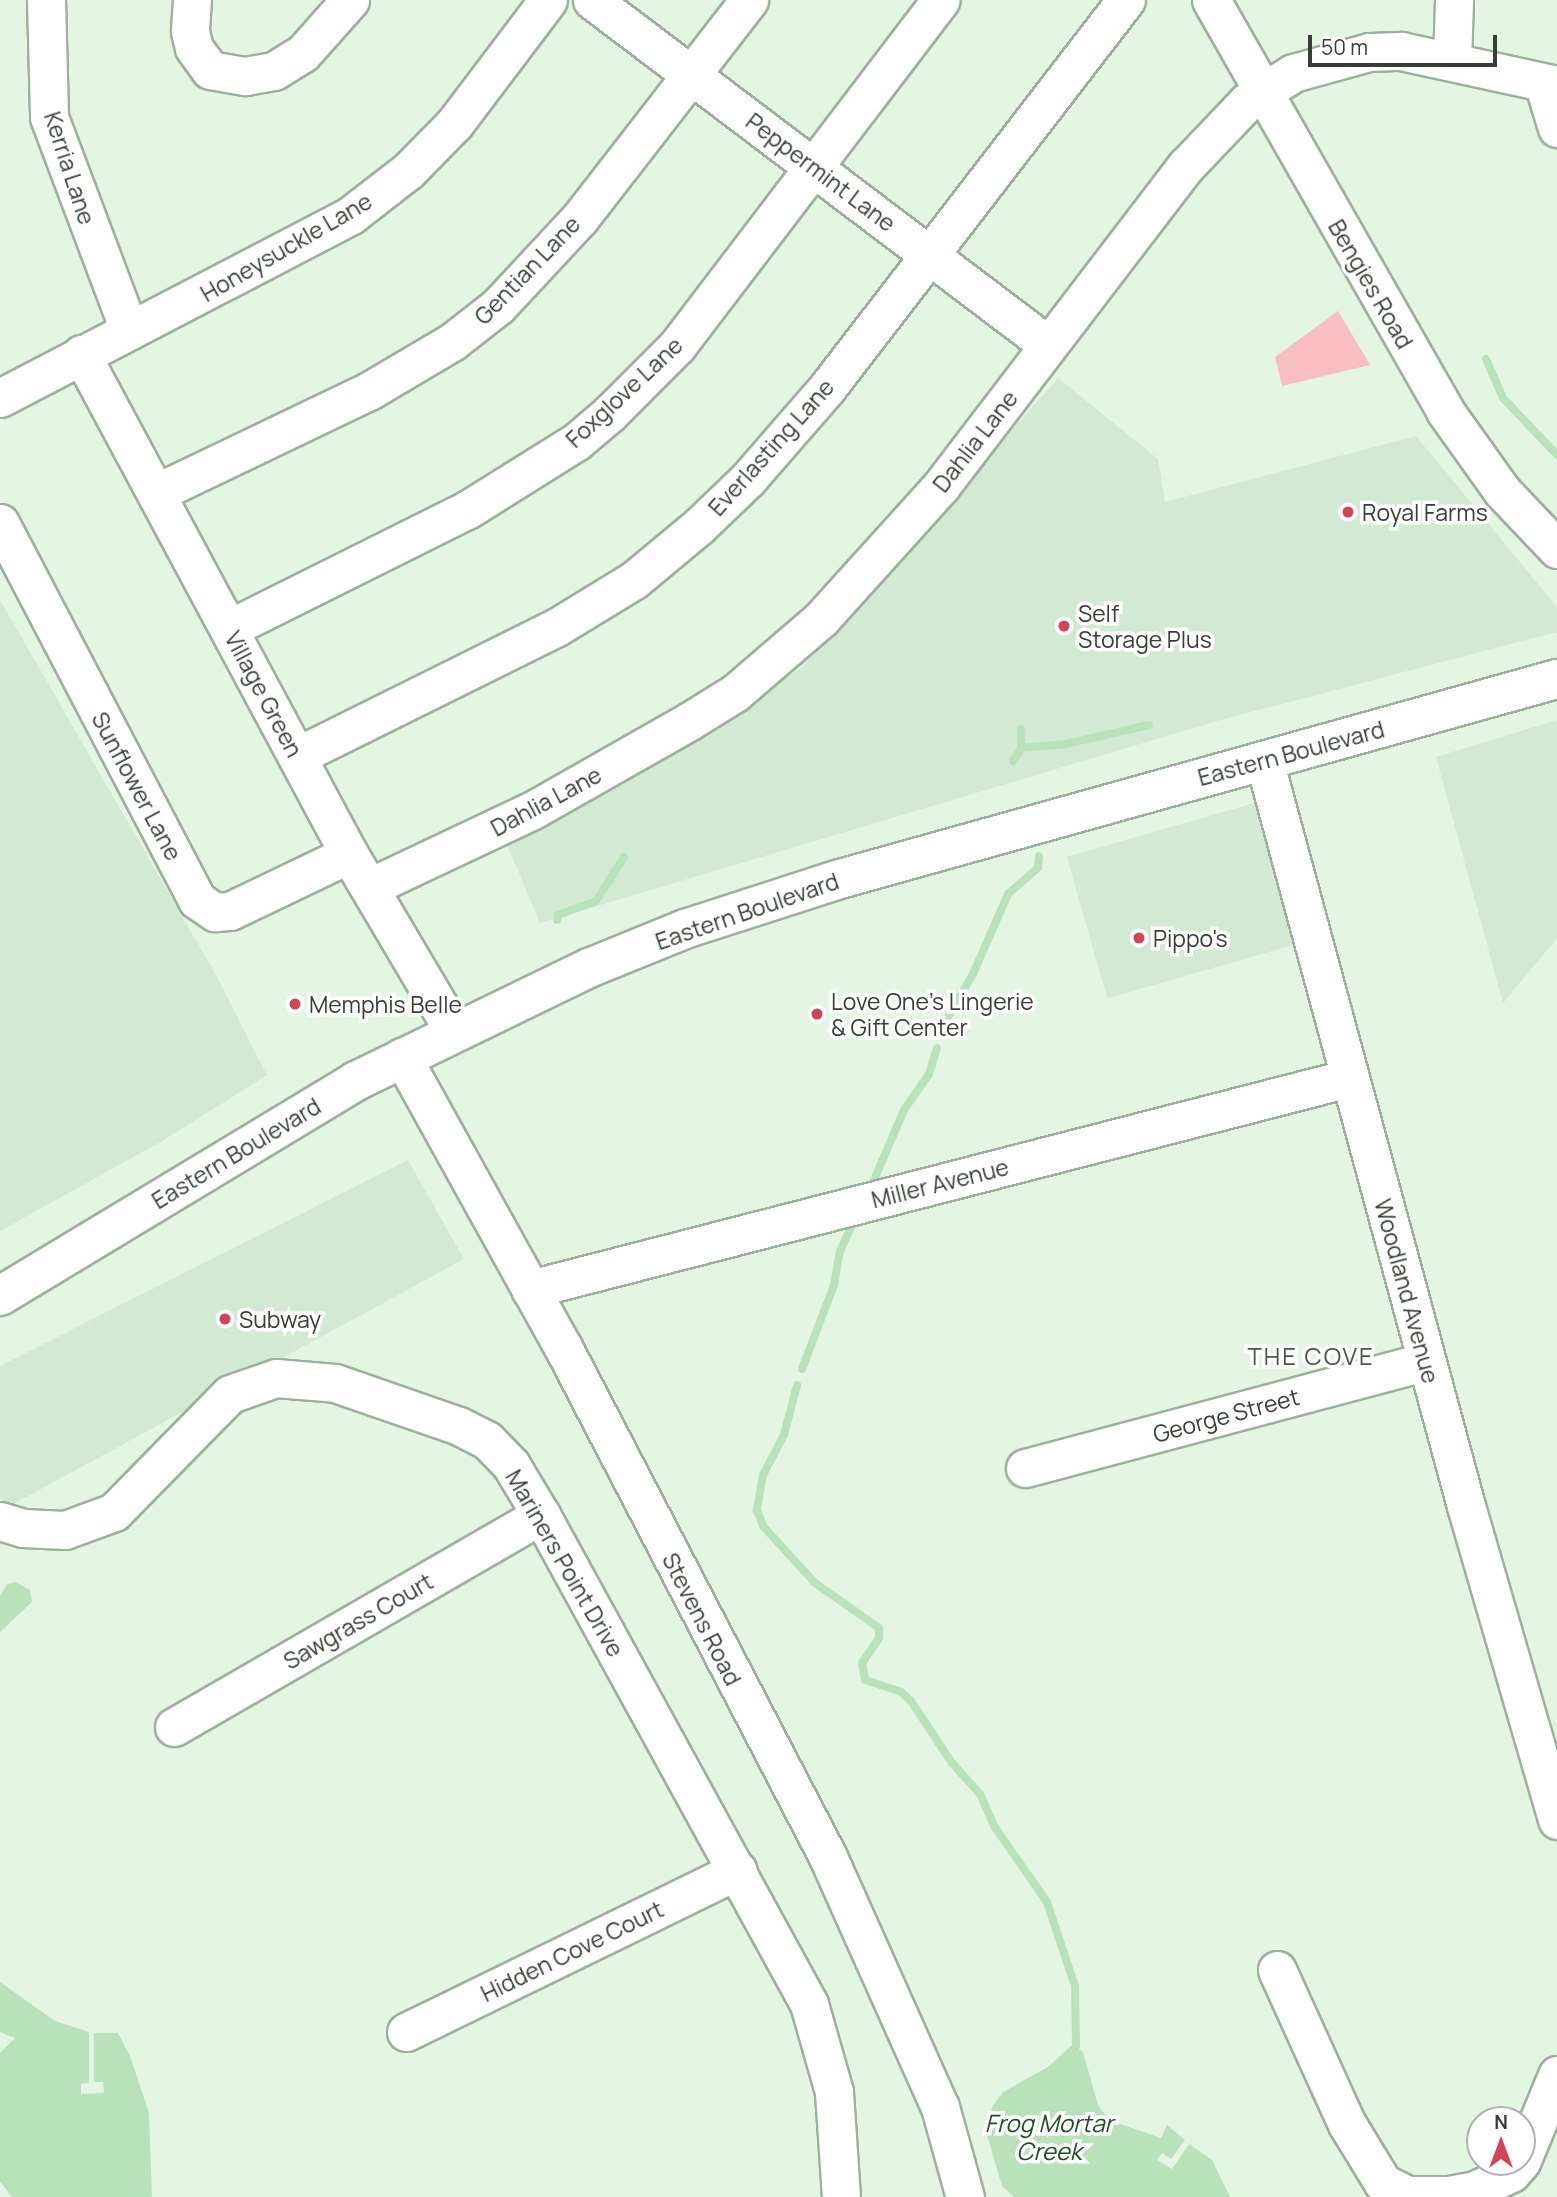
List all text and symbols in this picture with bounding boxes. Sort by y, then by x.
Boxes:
scale bar [1312,21,1501,65]
text: 50 m [1321,33,1368,61]
street label: Peppermint Lane [741,107,901,237]
street label: Kerria Lane [39,108,101,228]
street label: Honeysuckle Lane [195,187,377,307]
street label: Gentian Lane [468,210,586,330]
street label: Bengies Road [1323,215,1419,353]
street label: Foxglove Lane [560,331,688,453]
street label: Everlasting Lane [702,373,840,521]
street label: Dahlia Lane [927,385,1023,497]
place label: Royal Farms [1362,498,1488,526]
marker: Royal Farms [1340,504,1356,520]
place label: Self Storage Plus [1078,599,1212,653]
marker: Self Storage Plus [1056,618,1072,634]
street label: Village Green [219,626,309,762]
street label: Sunflower Lane [86,707,188,865]
street label: Eastern Boulevard [1195,715,1387,791]
street label: Dahlia Lane [486,760,606,842]
street label: Eastern Boulevard [652,867,842,955]
place label: Pippo's [1153,924,1228,952]
marker: Pippo's [1131,930,1147,946]
place label: Love One's Lingerie & Gift Center [831,987,1034,1041]
place label: Memphis Belle [309,990,462,1018]
marker: Memphis Belle [287,996,303,1012]
marker: Love One's Lingerie & Gift Center [809,1006,825,1022]
street label: Eastern Boulevard [147,1092,325,1214]
street label: Miller Avenue [868,1153,1012,1213]
street label: Woodland Avenue [1369,1196,1445,1386]
place label: Subway [239,1305,321,1333]
marker: Subway [217,1311,233,1327]
district label: THE COVE [1248,1342,1374,1370]
street label: George Street [1150,1382,1302,1448]
street label: Mariners Point Drive [500,1465,630,1661]
street label: Stevens Road [657,1548,747,1690]
street label: Sawgrass Court [278,1567,438,1675]
street label: Hidden Cove Court [476,1895,668,2007]
north arrow [1466,2106,1536,2176]
water label: Frog Mortar Creek [985,2109,1113,2165]
text: N [1494,2109,1508,2135]

